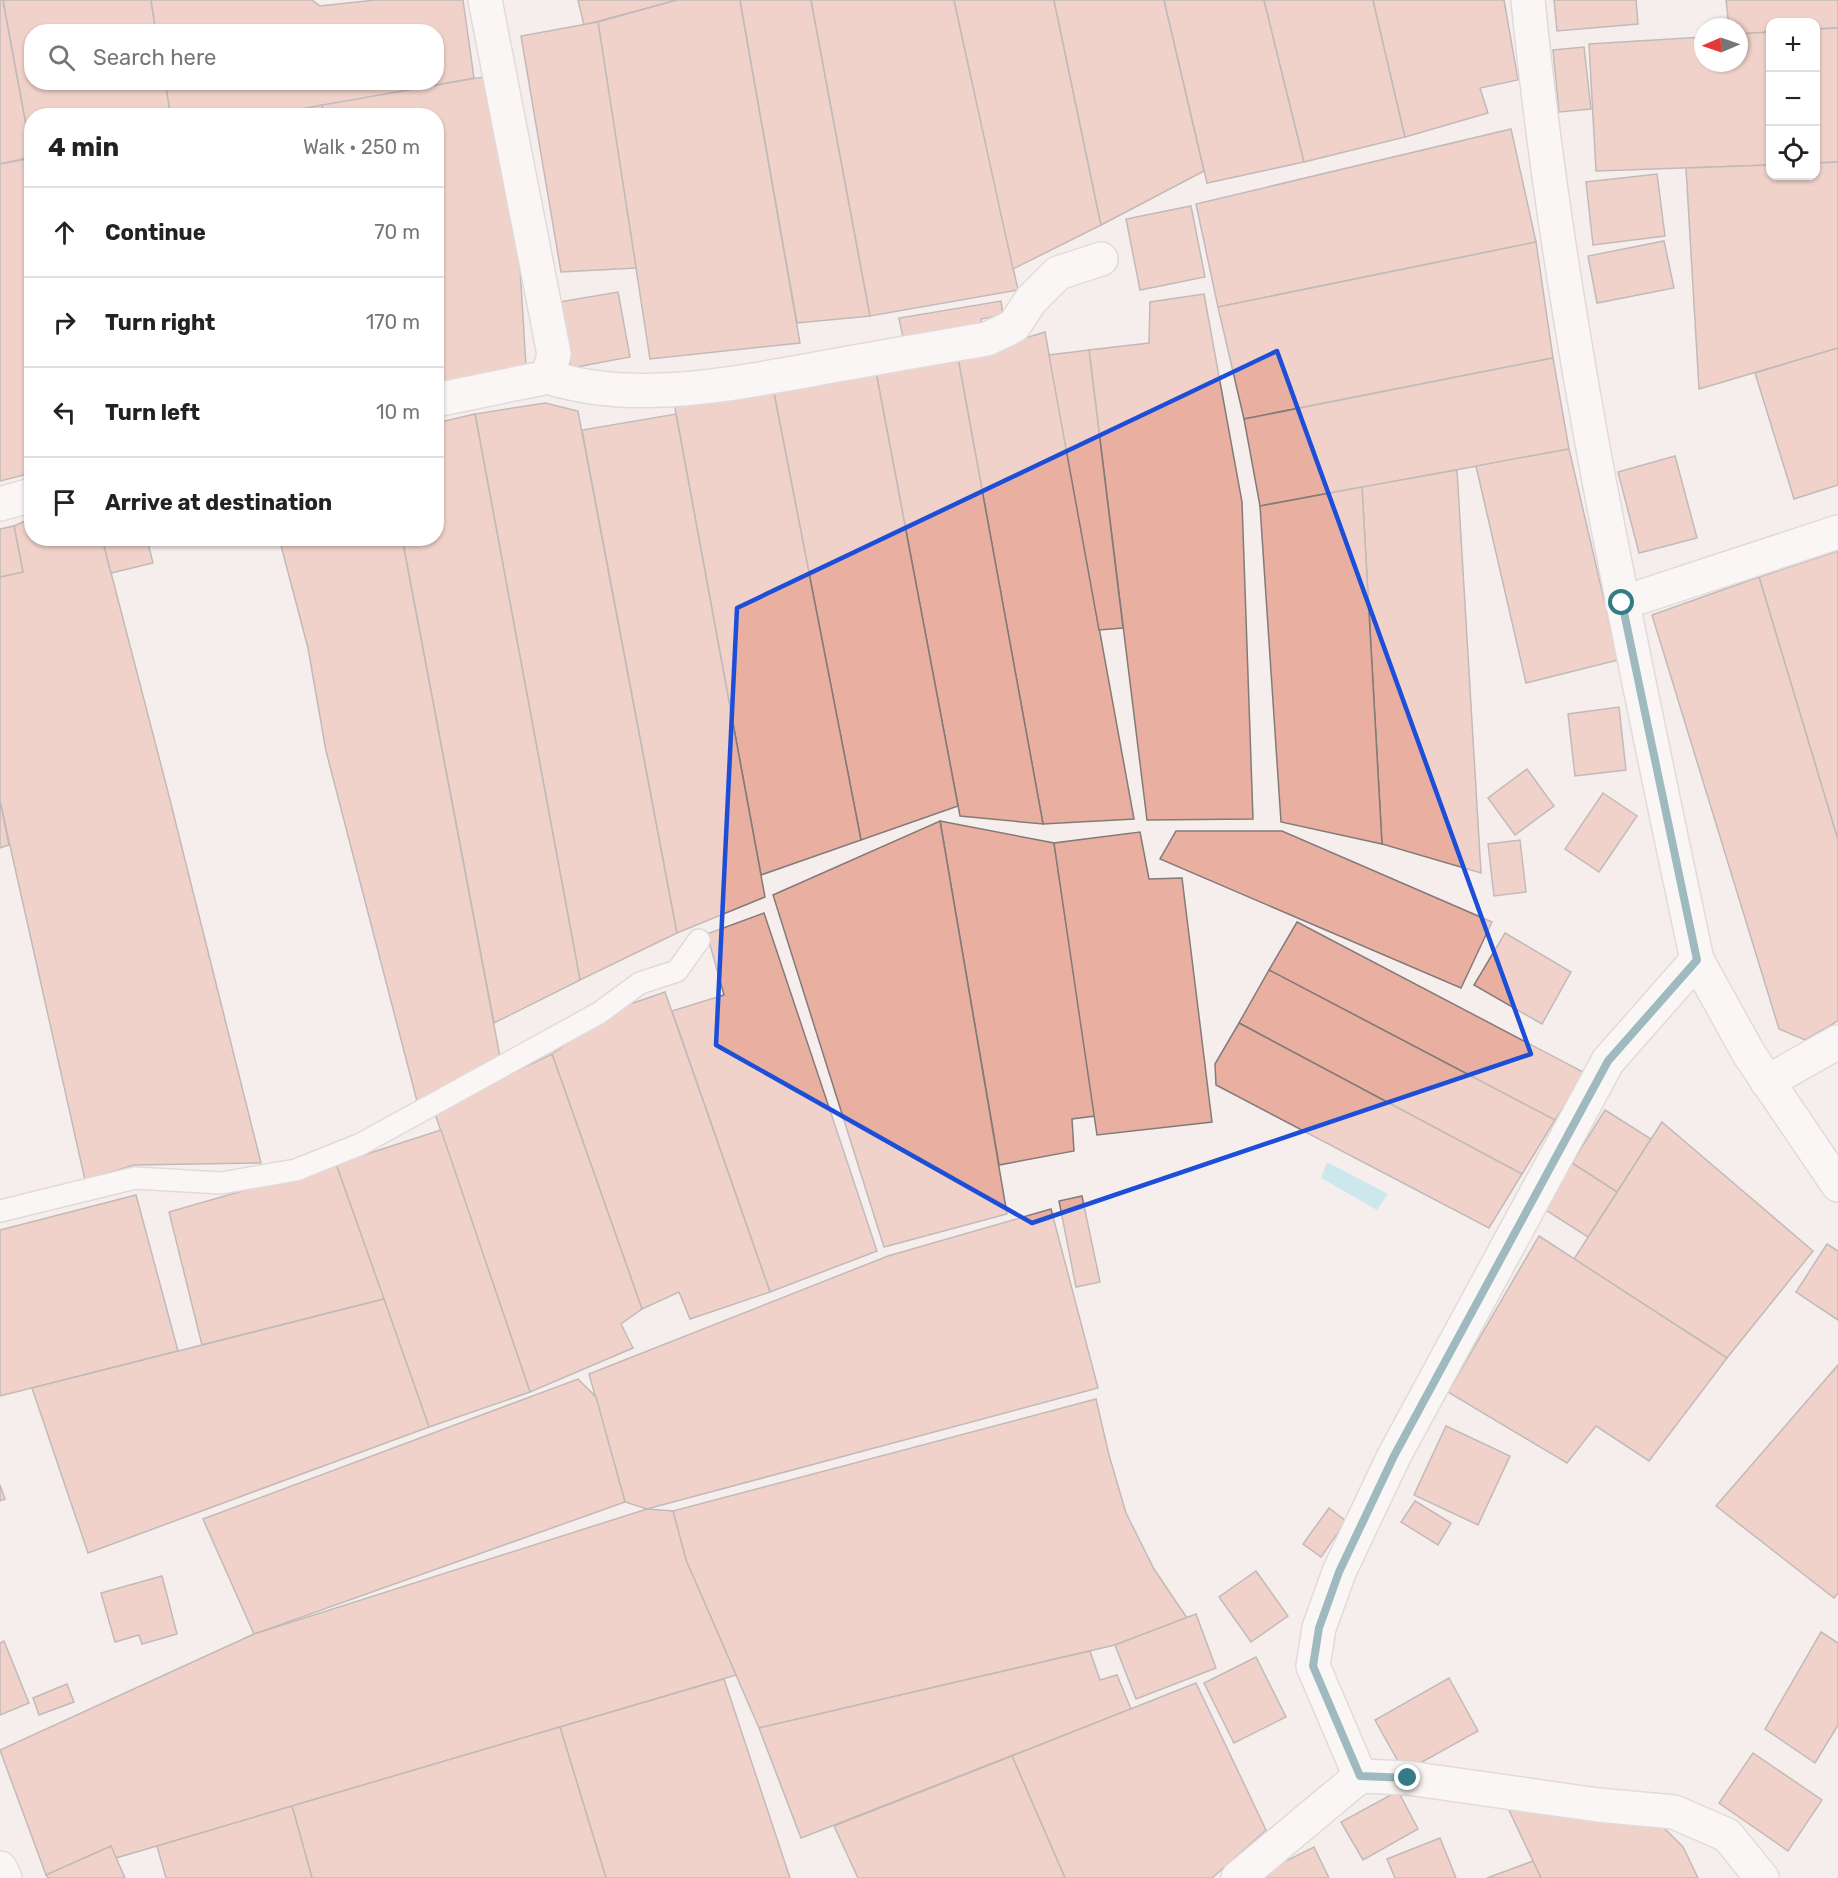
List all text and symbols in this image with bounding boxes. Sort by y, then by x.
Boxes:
north arrow [1694,18,1748,72]
map controls [1766,18,1820,180]
button: + [1766,18,1820,72]
search box [24,24,444,90]
icon: search [45,41,78,74]
text: Search here [93,44,216,71]
button: − [1766,72,1820,126]
button: locate [1766,126,1820,180]
text: 4 min [48,132,119,163]
text: Walk · 250 m [303,135,420,159]
icon: ahead [48,216,81,249]
text: Continue [105,219,206,246]
text: 70 m [374,220,420,244]
icon: right [48,306,81,339]
text: Turn right [105,309,215,336]
text: 170 m [366,310,420,334]
icon: left [48,396,81,429]
text: Turn left [105,399,200,426]
text: 10 m [376,400,420,424]
icon: arrive [48,486,81,519]
text: Arrive at destination [105,489,332,516]
route start [1608,589,1634,615]
route end [1394,1764,1420,1790]

